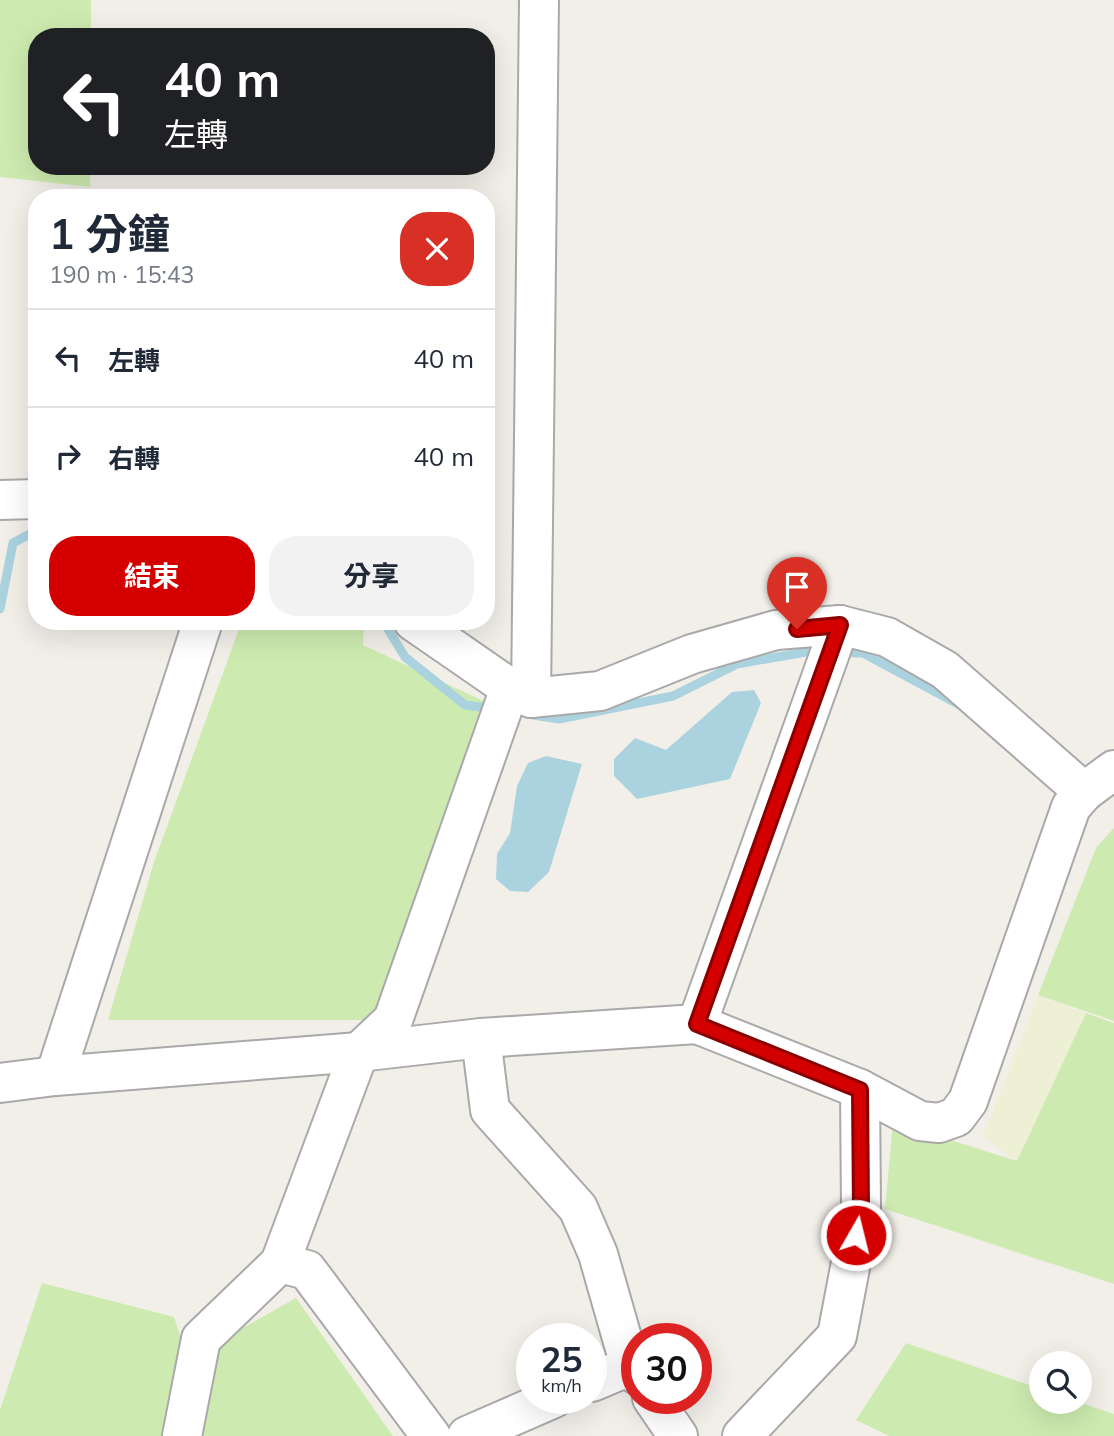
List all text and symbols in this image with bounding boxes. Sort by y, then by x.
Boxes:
text: 40 m [164,48,280,109]
icon: left [49,56,140,147]
text: 左轉 [164,114,228,154]
text: 1 分鐘 [49,207,170,260]
button: close [400,212,474,286]
text: 190 m · 15:43 [49,260,194,289]
icon: left [49,339,87,377]
text: 40 m [413,342,474,375]
text: 左轉 [108,344,160,377]
icon: right [49,437,87,475]
text: 40 m [413,440,474,473]
text: 右轉 [108,442,160,475]
button: 結束 [49,536,255,616]
button: 分享 [269,536,474,616]
pin [767,557,827,629]
icon: arrive [778,568,816,606]
position arrow [819,1198,893,1272]
speed limit sign: 30 [621,1323,712,1414]
text: 25 [540,1337,583,1381]
map controls [1029,1351,1092,1414]
button: search [1029,1351,1092,1414]
text: km/h [541,1374,582,1397]

